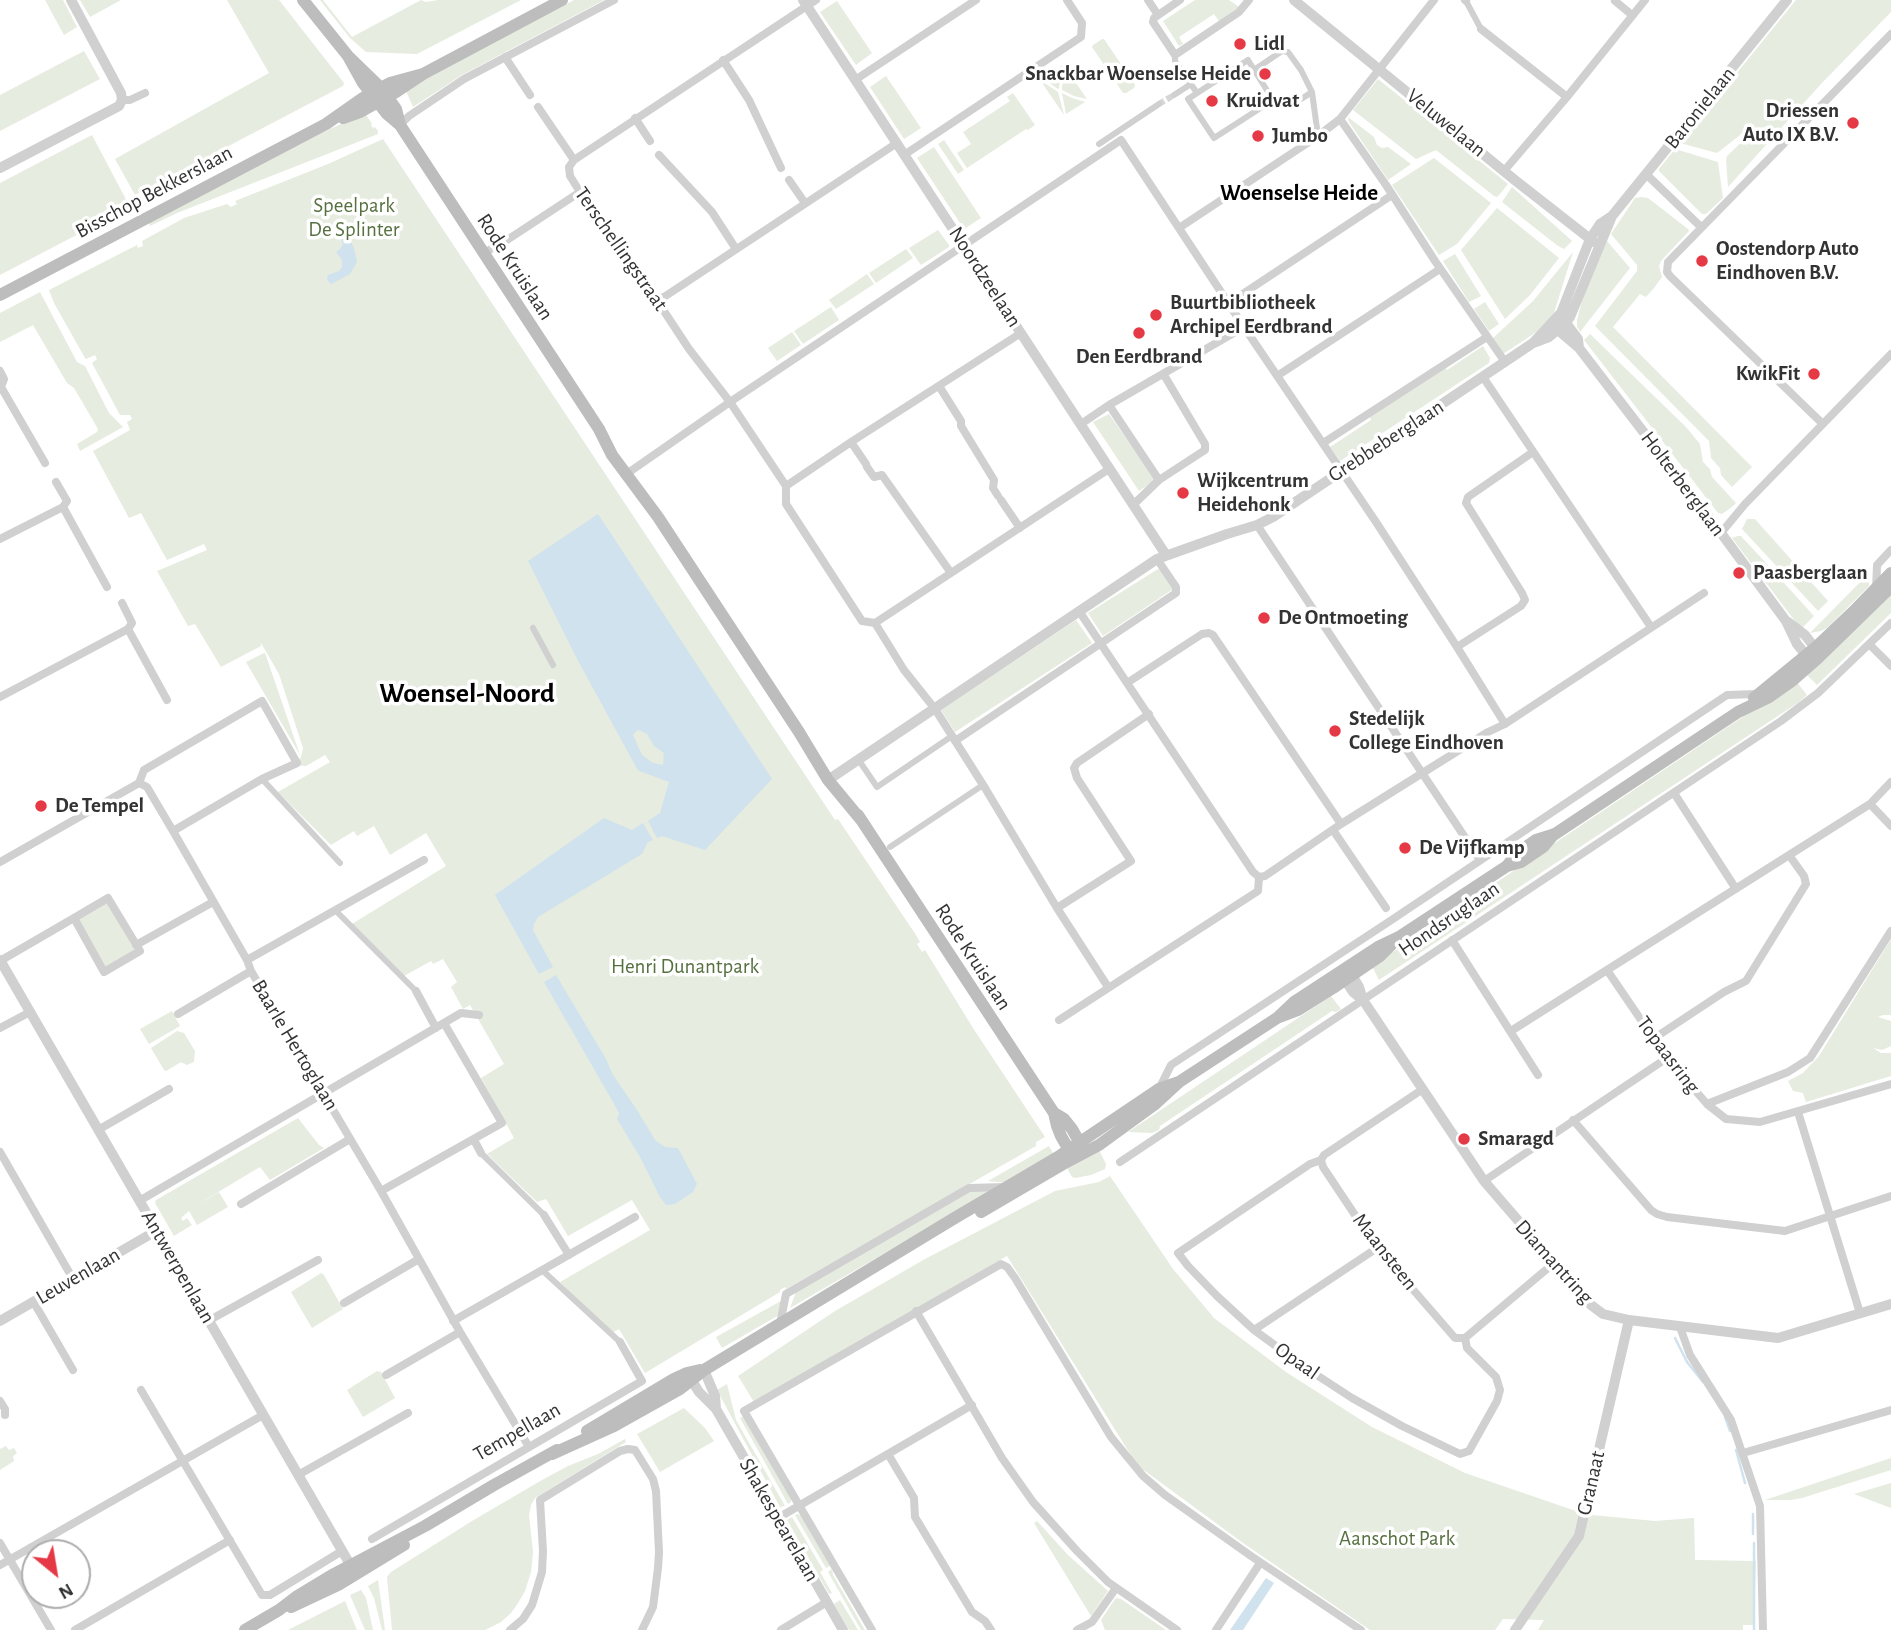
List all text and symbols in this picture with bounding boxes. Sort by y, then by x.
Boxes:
place label: Lidl [1254,31,1285,57]
marker: Lidl [1232,36,1248,52]
place label: Snackbar Woenselse Heide [1025,61,1251,87]
street label: Baronielaan [1659,62,1741,154]
marker: Snackbar Woenselse Heide [1257,66,1273,82]
street label: Veluwelaan [1401,83,1491,163]
place label: Kruidvat [1226,88,1299,114]
marker: Kruidvat [1204,93,1220,109]
place label: Driessen Auto IX B.V. [1743,98,1839,148]
marker: Driessen Auto IX B.V. [1845,115,1861,131]
place label: Jumbo [1272,123,1328,149]
marker: Jumbo [1250,128,1266,144]
street label: Bisschop Bekkerslaan [71,140,237,244]
district label: Woenselse Heide [1220,179,1378,207]
street label: Terschellingstraat [569,182,673,316]
park label: Speelpark De Splinter [308,193,400,243]
street label: Rode Kruislaan [471,209,559,325]
street label: Noordzeelaan [943,222,1027,332]
place label: Oostendorp Auto Eindhoven B.V. [1716,236,1859,286]
marker: Oostendorp Auto Eindhoven B.V. [1694,253,1710,269]
place label: Buurtbibliotheek Archipel Eerdbrand [1170,290,1332,340]
marker: Buurtbibliotheek Archipel Eerdbrand [1148,307,1164,323]
marker: Den Eerdbrand [1131,325,1147,341]
place label: Den Eerdbrand [1076,344,1202,370]
place label: KwikFit [1736,361,1800,387]
marker: KwikFit [1806,366,1822,382]
street label: Grebbeberglaan [1324,394,1448,488]
street label: Holterberglaan [1635,426,1731,542]
place label: Wijkcentrum Heidehonk [1197,468,1309,518]
marker: Wijkcentrum Heidehonk [1175,485,1191,501]
place label: Paasberglaan [1753,560,1868,586]
marker: Paasberglaan [1731,565,1747,581]
place label: De Ontmoeting [1278,605,1408,631]
marker: De Ontmoeting [1256,610,1272,626]
district label: Woensel-Noord [379,677,555,711]
place label: Stedelijk College Eindhoven [1349,706,1504,756]
marker: Stedelijk College Eindhoven [1327,723,1343,739]
place label: De Tempel [55,793,144,819]
marker: De Tempel [33,798,49,814]
place label: De Vijfkamp [1419,835,1525,861]
marker: De Vijfkamp [1397,840,1413,856]
street label: Hondsruglaan [1394,876,1504,962]
street label: Rode Kruislaan [929,899,1017,1015]
park label: Henri Dunantpark [611,954,759,980]
street label: Baarle Hertoglaan [246,975,344,1115]
street label: Topaasring [1631,1011,1705,1099]
place label: Smaragd [1478,1126,1554,1152]
marker: Smaragd [1456,1131,1472,1147]
street label: Antwerpenlaan [136,1206,220,1328]
street label: Maansteen [1347,1208,1423,1296]
street label: Diamantring [1510,1215,1598,1309]
street label: Leuvenlaan [31,1242,125,1310]
street label: Opaal [1270,1337,1324,1385]
street label: Tempellaan [469,1397,565,1467]
street label: Granaat [1571,1448,1611,1518]
street label: Shakespearelaan [733,1454,825,1586]
park label: Aanschot Park [1339,1526,1455,1552]
north arrow [21,1539,91,1609]
text: N [55,1579,76,1602]

